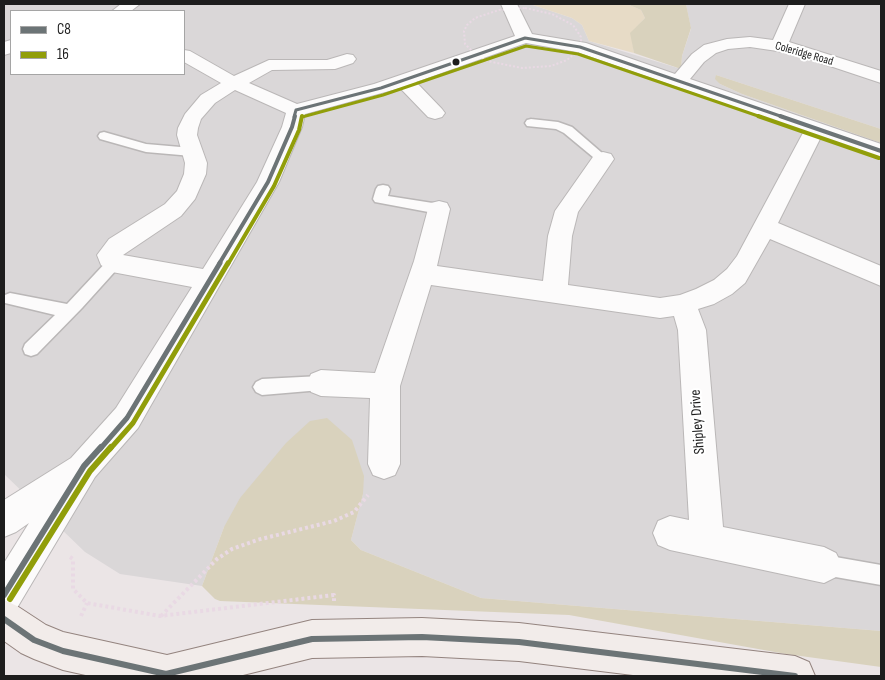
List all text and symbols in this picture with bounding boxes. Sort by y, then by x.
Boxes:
legend [10,10,185,75]
text: C8 [57,20,71,39]
street label: Coleridge Road [773,39,835,69]
text: 16 [57,45,69,64]
unlabelled marker [451,57,461,67]
street label: Shipley Drive [687,389,709,455]

